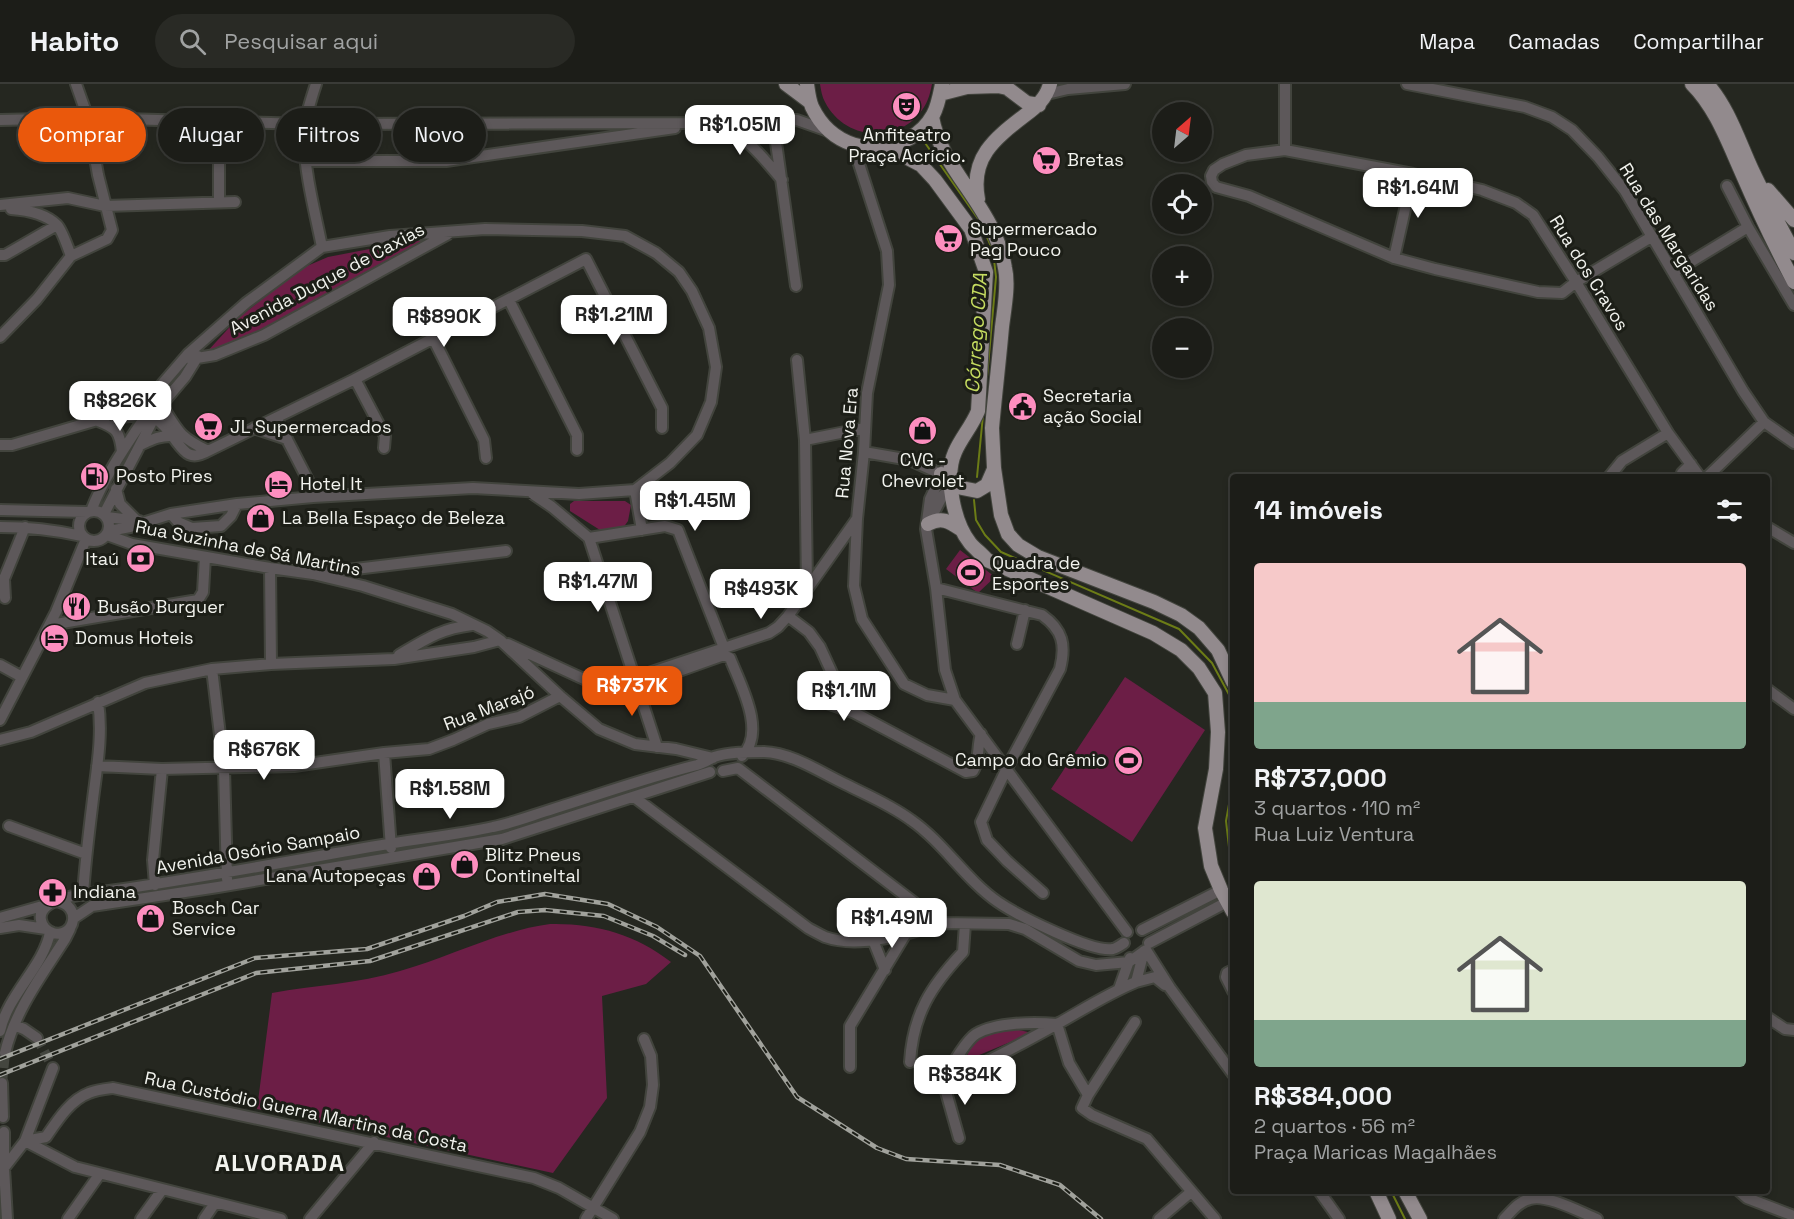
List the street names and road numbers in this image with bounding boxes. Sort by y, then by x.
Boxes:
street label: Rua das Margaridas [1615,158,1724,315]
street label: Rua dos Cravos [1545,211,1634,335]
street label: Avenida Duque de Caxias [225,217,428,340]
street label: Rua Nova Era [830,386,863,499]
street label: Rua Suzinha de Sá Martins [133,514,363,581]
street label: Rua Marajó [440,680,538,735]
street label: Avenida Osório Sampaio [154,820,362,879]
street label: Rua Custódio Guerra Martins da Costa [143,1066,470,1157]

